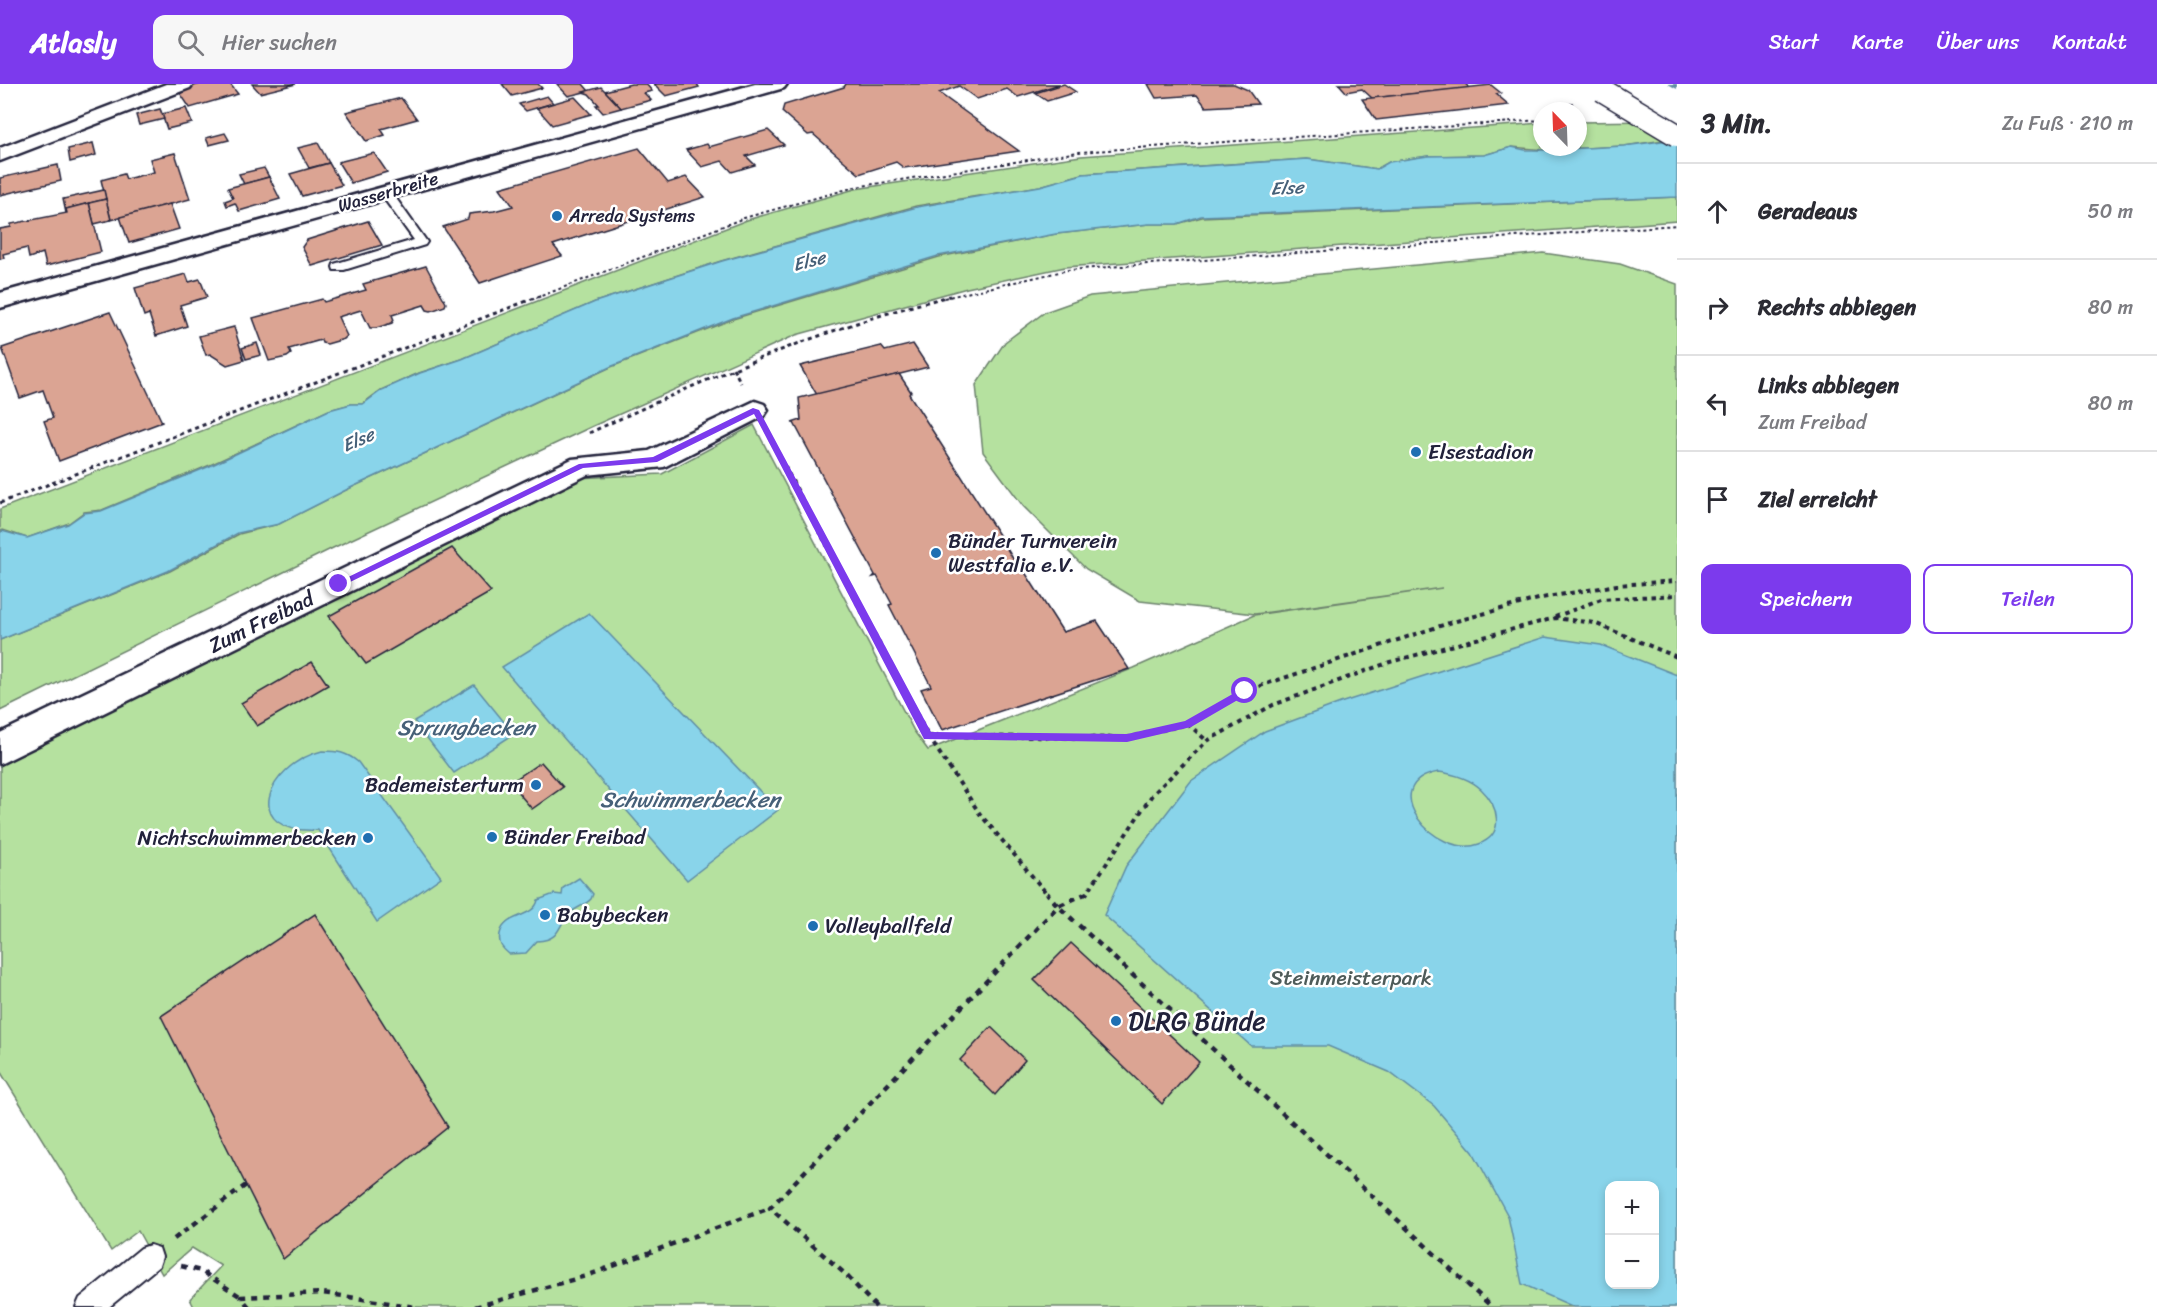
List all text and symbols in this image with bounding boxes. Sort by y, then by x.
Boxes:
search box [153,15,573,69]
text: Atlasly [30,18,117,67]
text: Hier suchen [222,23,337,62]
text: Start [1769,23,1819,61]
text: Karte [1852,23,1904,61]
text: Über uns [1937,23,2019,61]
text: Kontakt [2052,23,2127,61]
icon: search [174,26,207,59]
text: 3 Min. [1701,100,1772,146]
north arrow [1533,102,1587,156]
text: Zu Fuß · 210 m [2002,106,2133,141]
street label: Wasserbreite [334,162,442,222]
water label: Else [1270,171,1306,205]
text: Geradeaus [1758,192,1857,231]
text: 50 m [2088,194,2133,229]
icon: ahead [1701,195,1734,228]
place label: Arreda Systems [568,200,696,232]
marker: Arreda Systems [550,209,564,223]
water label: Else [789,241,831,281]
text: Rechts abbiegen [1758,288,1916,327]
text: 80 m [2088,290,2133,325]
icon: right [1701,291,1734,324]
text: Links abbiegen [1758,366,1899,405]
text: 80 m [2088,386,2133,421]
icon: left [1701,387,1734,420]
text: Zum Freibad [1758,405,1866,440]
water label: Else [337,418,381,461]
place label: Elsestadion [1428,433,1533,471]
marker: Elsestadion [1409,445,1423,459]
text: Ziel erreicht [1758,480,1877,519]
icon: arrive [1701,483,1734,516]
place label: Bünder Turnverein Westfalia e.V. [948,522,1117,584]
marker: Bünder Turnverein Westfalia e.V. [929,546,943,560]
button: Speichern [1701,564,1911,634]
button: Teilen [1923,564,2133,634]
route end [325,570,351,596]
street label: Zum Freibad [202,579,322,664]
route start [1231,677,1257,703]
water label: Sprungbecken [397,708,537,747]
place label: Bademeisterturm [365,766,524,804]
marker: Bademeisterturm [529,778,543,792]
water label: Schwimmerbecken [600,780,782,819]
place label: Bünder Freibad [504,818,647,856]
place label: Nichtschwimmerbecken [138,819,356,857]
marker: Bünder Freibad [485,830,499,844]
marker: Nichtschwimmerbecken [361,831,375,845]
place label: Babybecken [557,896,668,934]
place label: Volleyballfeld [825,907,953,945]
marker: Babybecken [538,908,552,922]
marker: Volleyballfeld [806,919,820,933]
park label: Steinmeisterpark [1270,959,1432,997]
place label: DLRG Bünde [1128,998,1266,1044]
marker: DLRG Bünde [1109,1014,1123,1028]
map controls [1605,1181,1659,1289]
button: + [1605,1181,1659,1235]
button: − [1605,1235,1659,1289]

